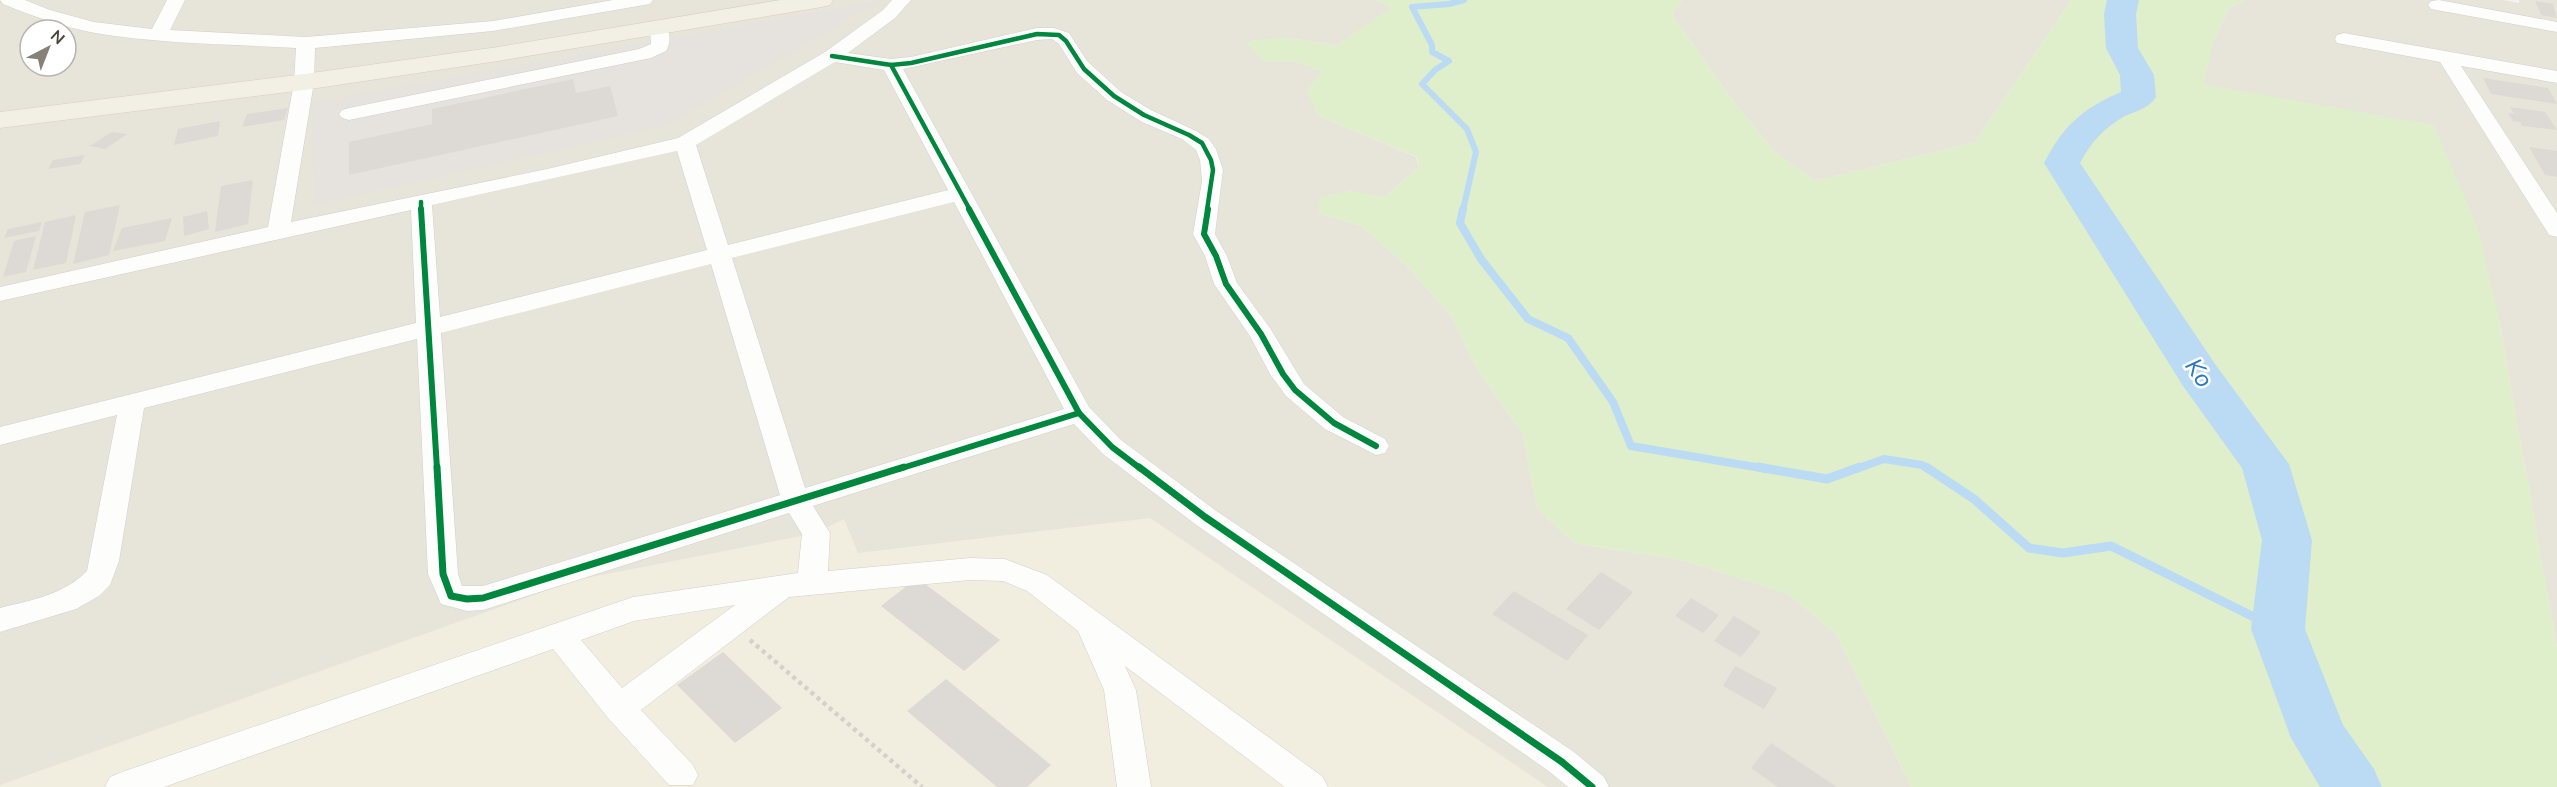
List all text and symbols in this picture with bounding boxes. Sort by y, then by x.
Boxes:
north arrow [18,18,78,78]
text: N [47,25,69,48]
water label: Ko [2179,352,2220,393]

